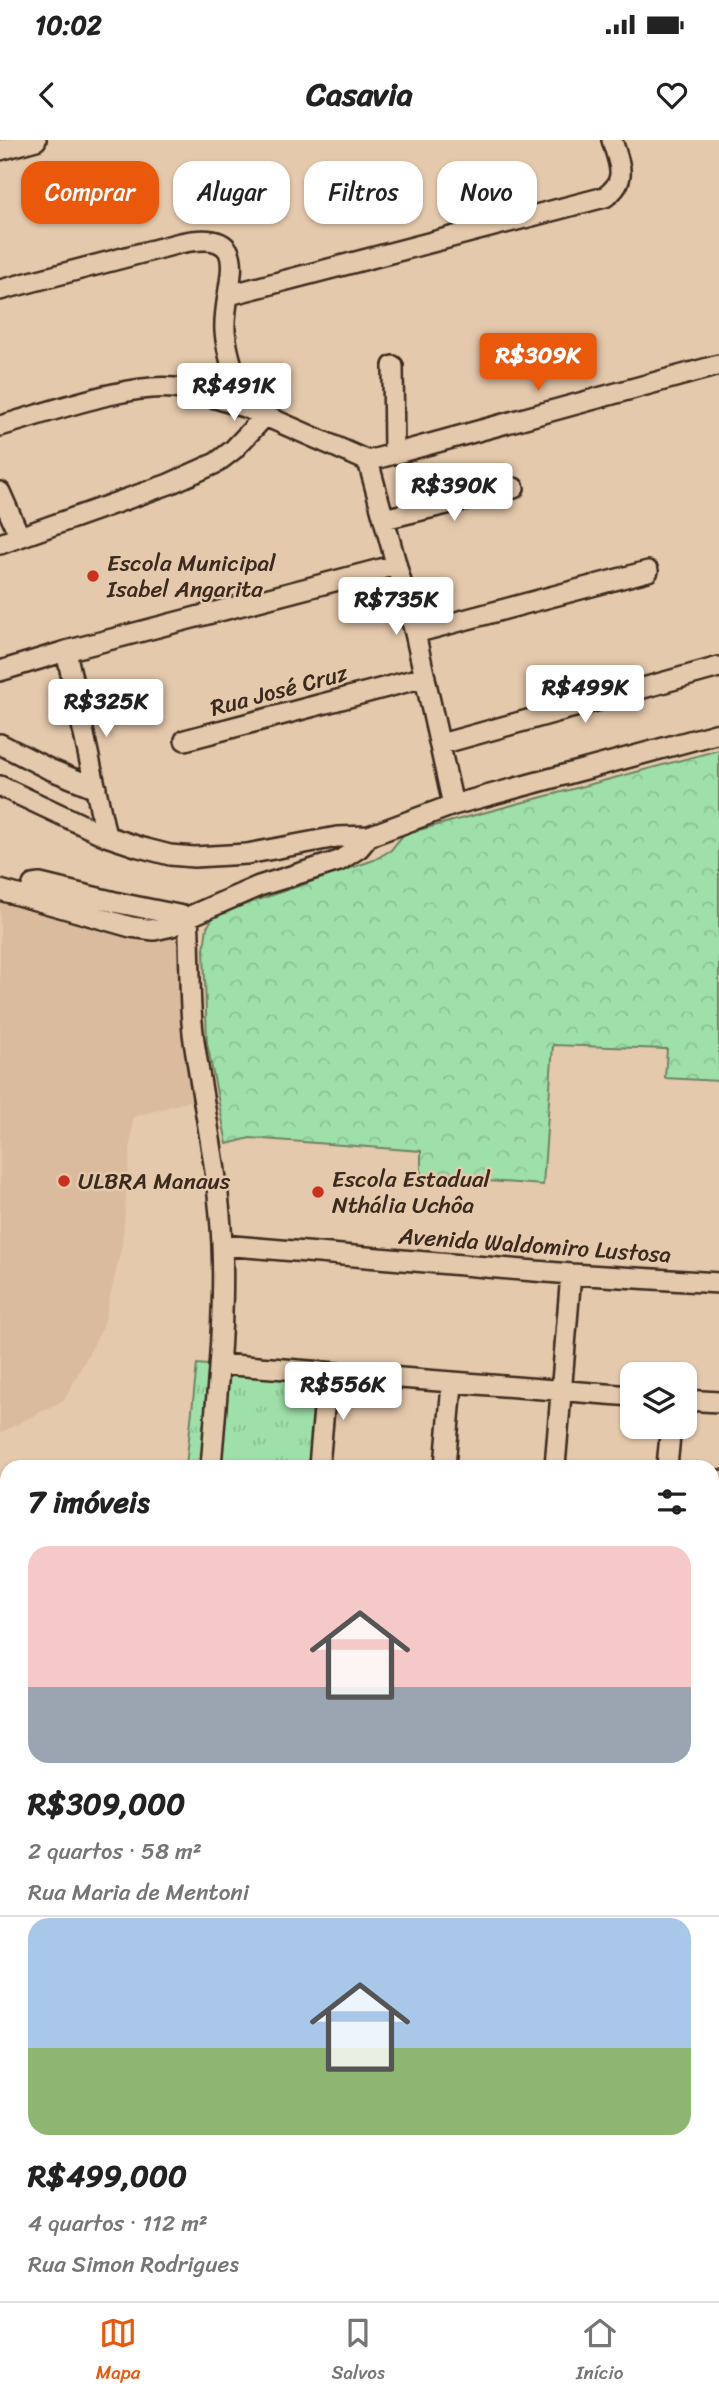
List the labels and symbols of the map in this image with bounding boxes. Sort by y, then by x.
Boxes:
pin: R$309K [481,334,595,393]
pin: R$491K [177,364,291,423]
pin: R$390K [397,464,511,523]
place label: Escola Municipal Isabel Angarita [106,543,276,610]
marker: Escola Municipal Isabel Angarita [85,568,101,584]
pin: R$735K [339,578,453,637]
street label: Rua José Cruz [206,652,353,729]
pin: R$499K [528,666,642,725]
pin: R$325K [49,680,163,739]
place label: Escola Estadual Nthália Uchôa [332,1159,491,1226]
place label: ULBRA Manaus [78,1161,231,1202]
marker: ULBRA Manaus [56,1173,72,1189]
marker: Escola Estadual Nthália Uchôa [310,1184,326,1200]
street label: Avenida Waldomiro Lustosa [396,1215,673,1275]
pin: R$556K [286,1362,400,1422]

